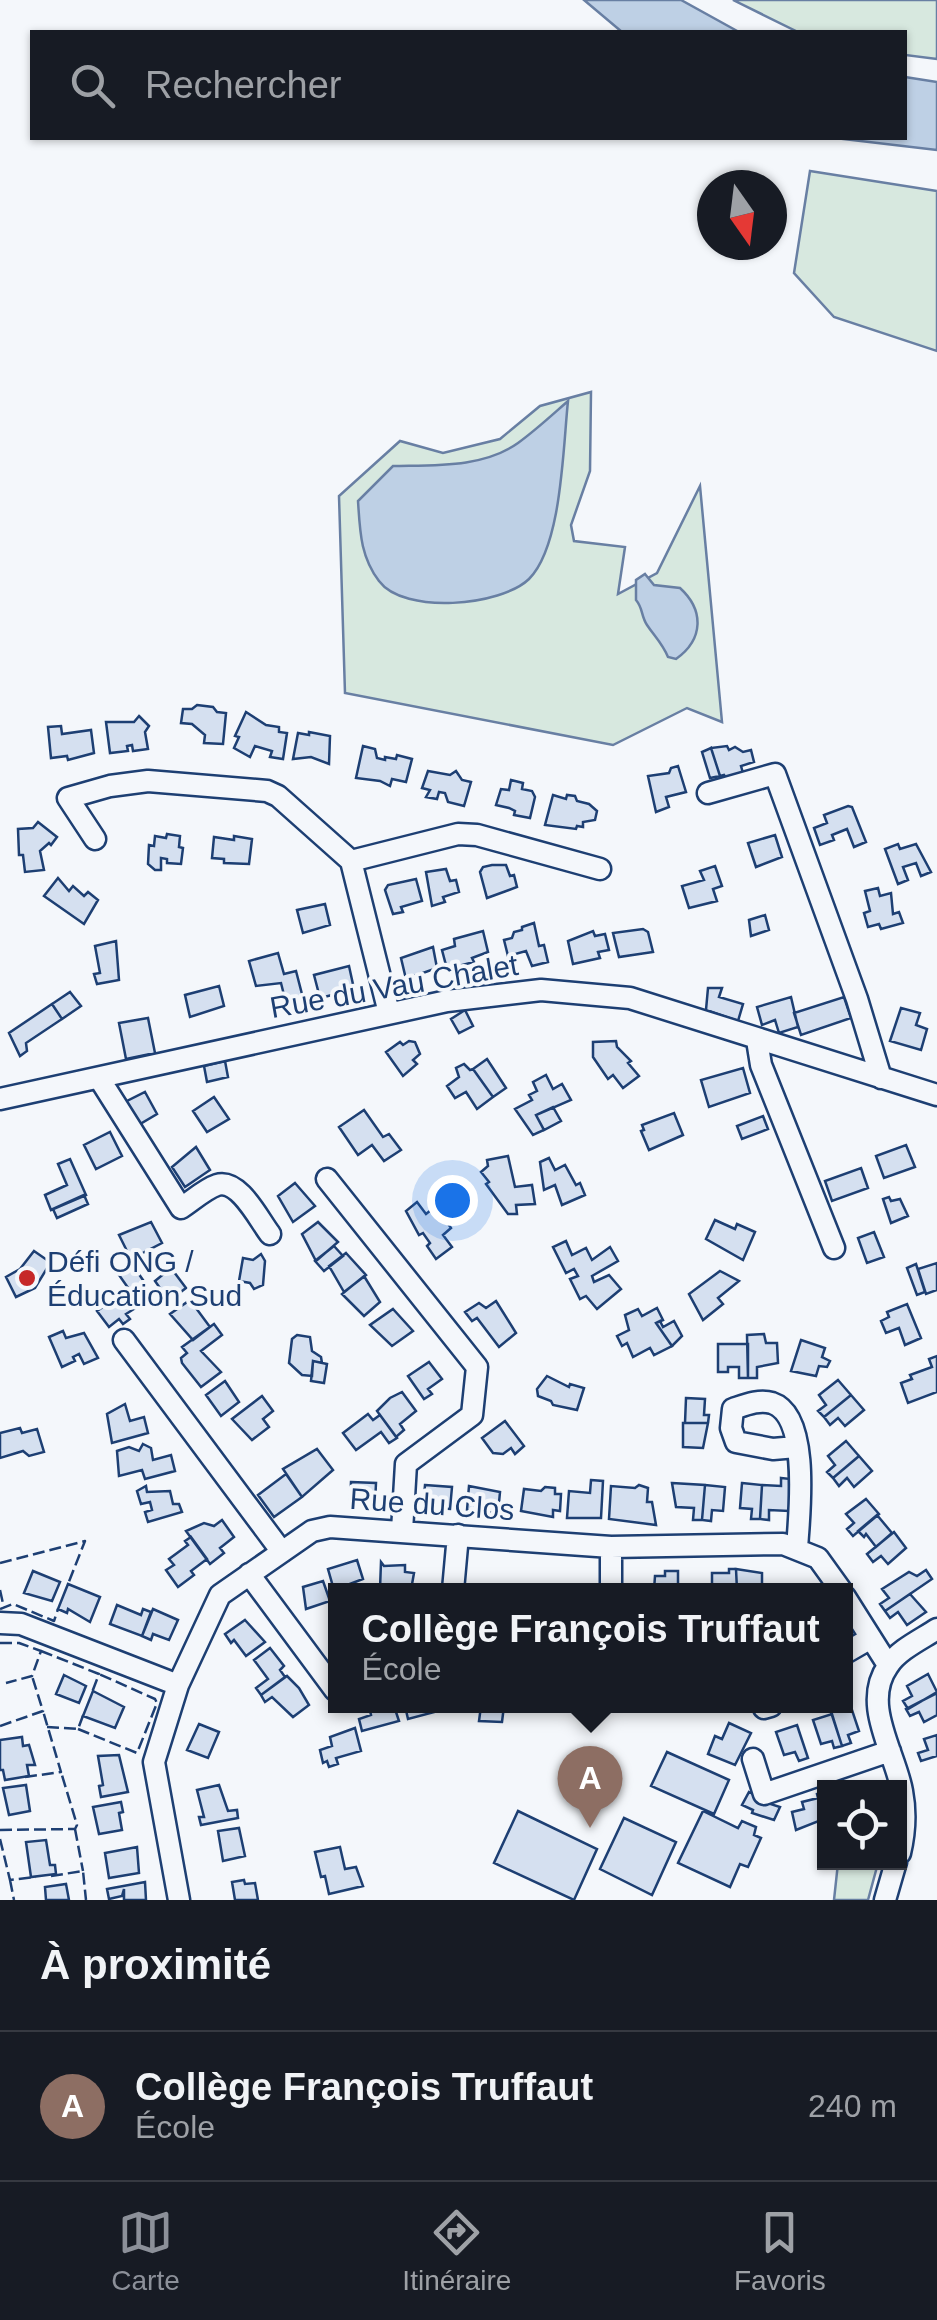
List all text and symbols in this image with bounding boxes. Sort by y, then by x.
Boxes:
search box [30,30,907,140]
icon: search [65,58,120,113]
text: Rechercher [145,64,341,106]
north arrow [697,170,787,260]
street label: Rue du Vau Chalet [267,948,521,1024]
your location [427,1175,478,1226]
place label: Défi ONG / Éducation Sud [47,1245,242,1312]
marker: Défi ONG / Éducation Sud [16,1267,38,1289]
street label: Rue du Clos [349,1482,515,1526]
popup [328,1583,853,1713]
text: Collège François Truffaut [361,1608,820,1650]
text: École [361,1651,441,1687]
pin: A [558,1746,622,1828]
map controls [817,1780,907,1870]
button: locate [817,1780,907,1870]
text: À proximité [40,1941,271,1988]
text: Collège François Truffaut [135,2066,593,2108]
text: A [61,2088,84,2124]
text: 240 m [808,2088,897,2124]
text: École [135,2109,215,2145]
tab: Carte [111,2205,180,2297]
tab: Itinéraire [402,2205,511,2297]
tab: Favoris [734,2205,826,2297]

